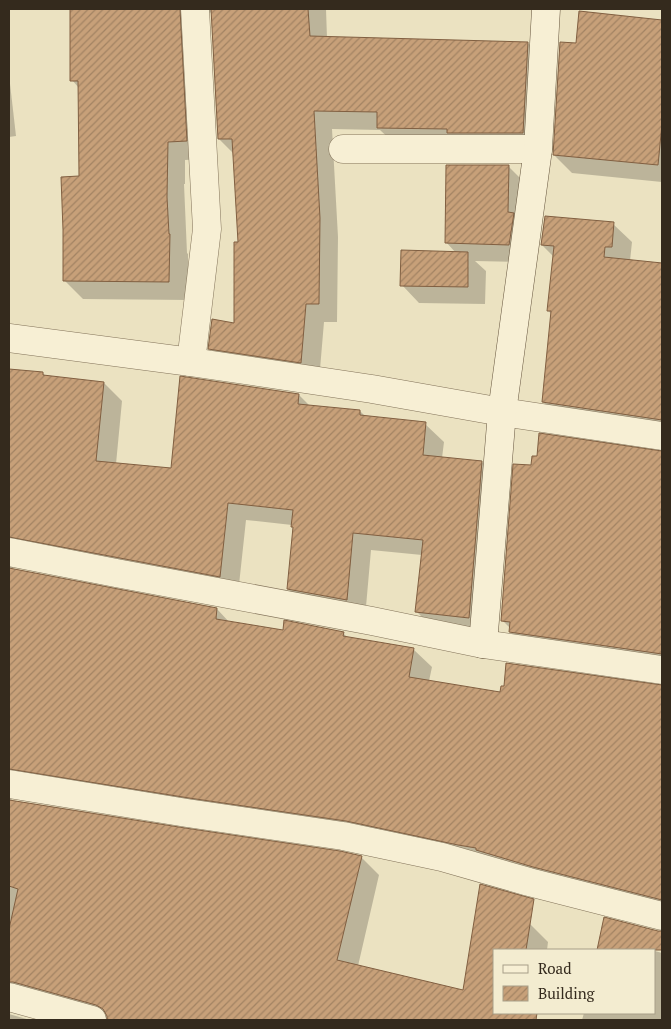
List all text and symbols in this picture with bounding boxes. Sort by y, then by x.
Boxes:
legend [493,949,656,1014]
text: Road [538,958,571,978]
text: Building [538,983,596,1003]

